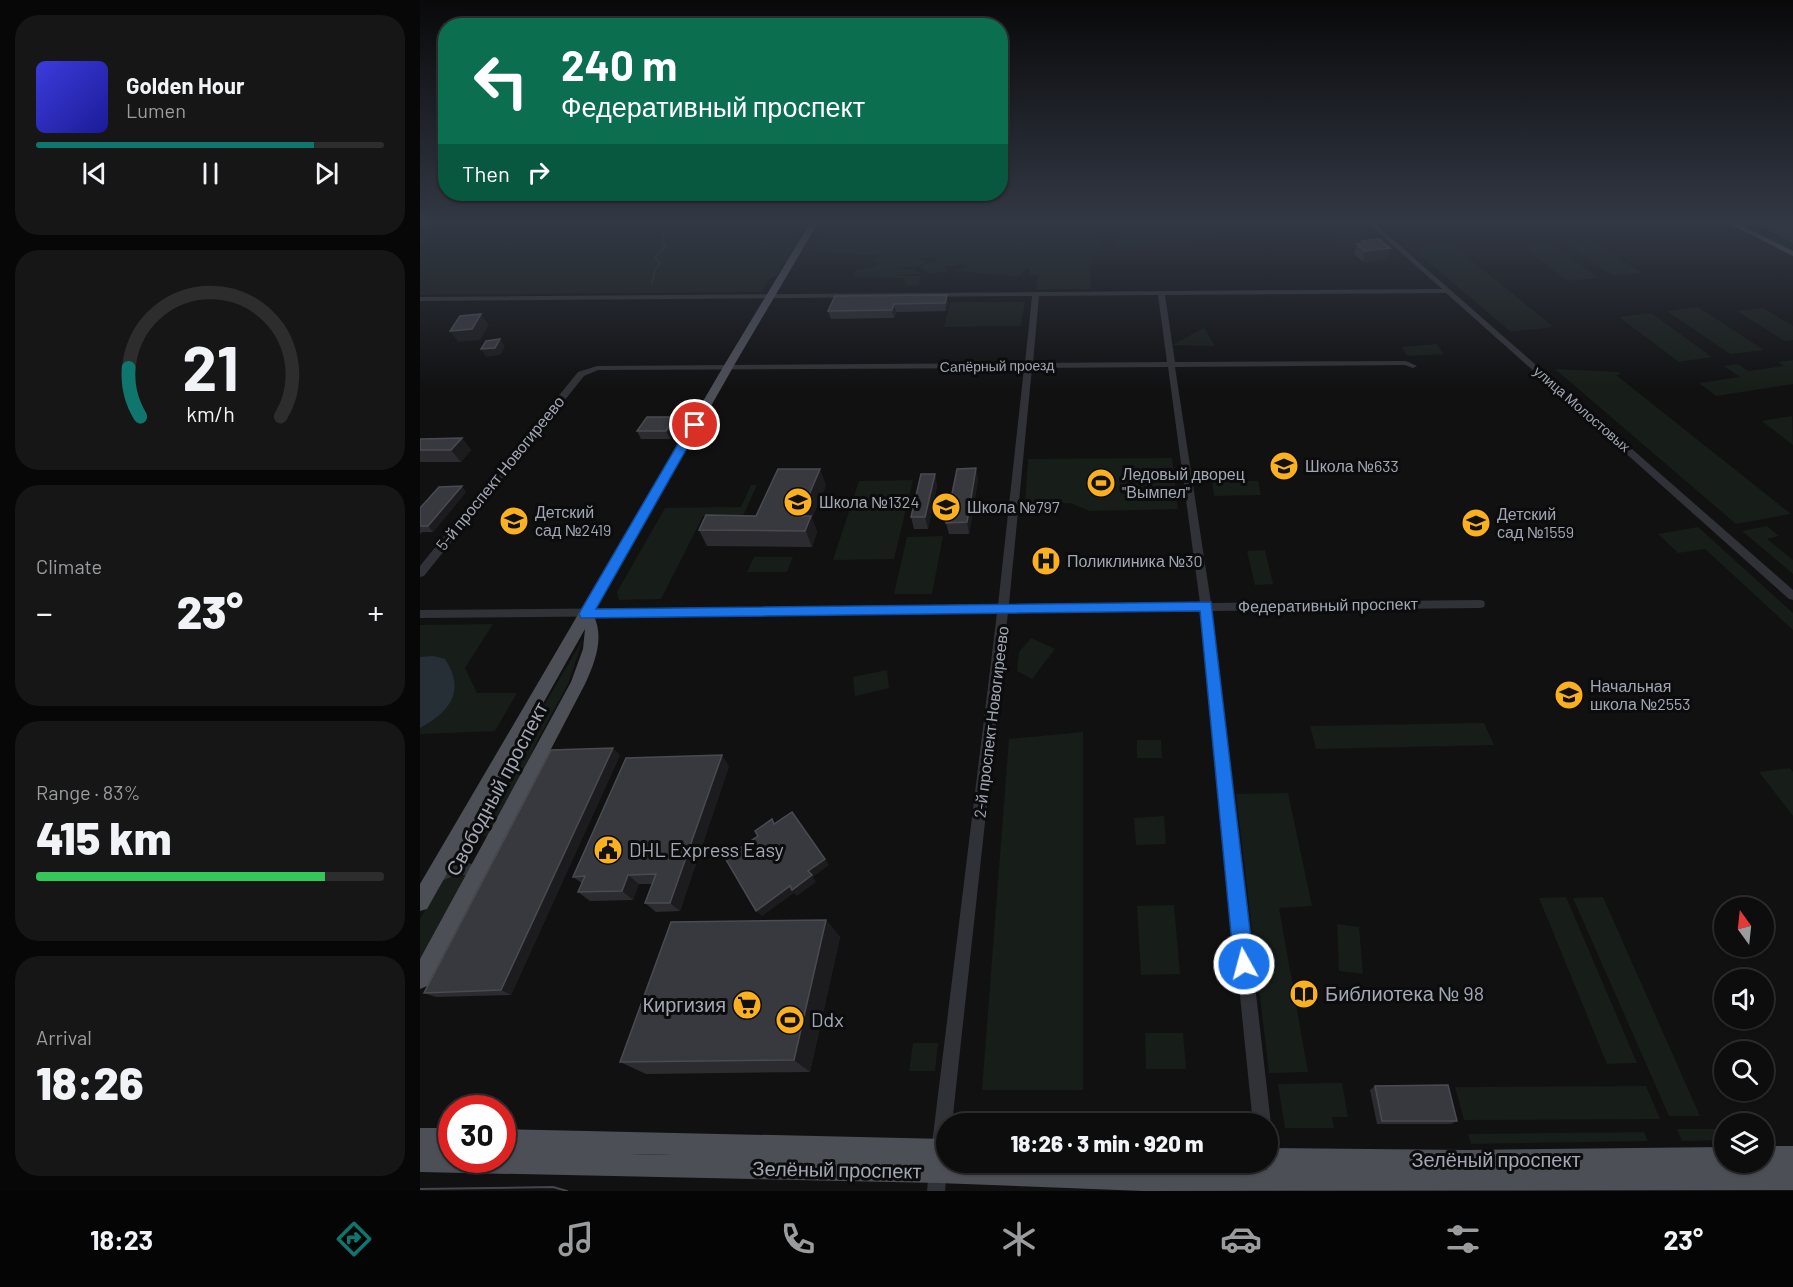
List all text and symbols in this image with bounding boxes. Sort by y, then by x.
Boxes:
text: 240 m [561,39,677,89]
icon: left [462,42,540,120]
text: Golden Hour [126,72,244,98]
text: Федеративный проспект [561,90,865,122]
text: Lumen [126,98,186,122]
icon: right [522,156,555,189]
icon: previous [78,157,111,190]
icon: pause [194,157,227,190]
icon: next [310,157,343,190]
text: Then [462,160,510,186]
text: 21 [182,329,238,403]
street label: Сапёрный проезд [940,356,1054,375]
street label: улица Молостовых [1531,362,1634,455]
street label: 5-й проспект Новогиреево [432,392,568,554]
pin [669,399,720,450]
text: km/h [186,402,234,427]
icon: arrive [678,408,711,441]
school or university icon: Школа №633 [1268,450,1300,482]
place label: Школа №633 [1305,456,1399,475]
place label: Ледовый дворец "Вымпел" [1122,464,1245,501]
sports icon: Ледовый дворец "Вымпел" [1085,467,1117,499]
school or university icon: Школа №1324 [782,486,814,518]
school or university icon: Школа №797 [930,491,962,523]
place label: Школа №1324 [819,492,919,511]
place label: Школа №797 [967,497,1060,516]
place label: Детский сад №2419 [535,502,611,539]
place label: Детский сад №1559 [1497,504,1574,541]
school or university icon: Детский сад №2419 [498,505,530,537]
school or university icon: Детский сад №1559 [1460,507,1492,539]
hospital icon: Поликлиника №30 [1030,545,1062,577]
place label: Поликлиника №30 [1067,551,1202,570]
text: Climate [36,554,102,578]
text: 23° [177,584,243,638]
text: − [36,592,53,632]
text: + [367,592,384,632]
street label: Федеративный проспект [1238,593,1419,616]
street label: 2-й проспект Новогиреево [969,625,1012,819]
place label: Начальная школа №2553 [1590,676,1690,713]
school or university icon: Начальная школа №2553 [1553,679,1585,711]
street label: Свободный проспект [440,697,552,880]
text: Range · 83% [36,780,140,804]
text: 415 km [36,810,172,864]
public building icon: DHL Express Easy [592,834,624,866]
place label: DHL Express Easy [629,837,784,861]
north arrow [1714,897,1774,957]
map controls [1714,897,1774,1173]
position arrow [1212,932,1276,996]
button: sound [1714,969,1774,1029]
library icon: Библиотека № 98 [1288,978,1320,1010]
place label: Библиотека № 98 [1325,981,1484,1005]
supermarket icon: Киргизия [731,989,763,1021]
place label: Киргизия [642,992,726,1016]
sports icon: Ddx [774,1004,806,1036]
place label: Ddx [811,1007,844,1031]
text: Arrival [36,1025,92,1049]
button: search [1714,1041,1774,1101]
text: 18:26 [36,1055,144,1109]
speed limit sign: 30 [438,1095,516,1173]
button: layers [1714,1113,1774,1173]
text: 18:26 · 3 min · 920 m [1010,1130,1204,1156]
street label: Зелёный проспект [1411,1147,1581,1171]
street label: Зелёный проспект [752,1156,922,1182]
icon: directions [333,1218,375,1260]
icon: music [555,1218,597,1260]
icon: phone [777,1218,819,1260]
icon: climate [998,1218,1040,1260]
icon: car [1220,1218,1262,1260]
icon: filters [1442,1218,1484,1260]
text: 18:23 [90,1223,153,1255]
text: 23° [1664,1223,1703,1255]

